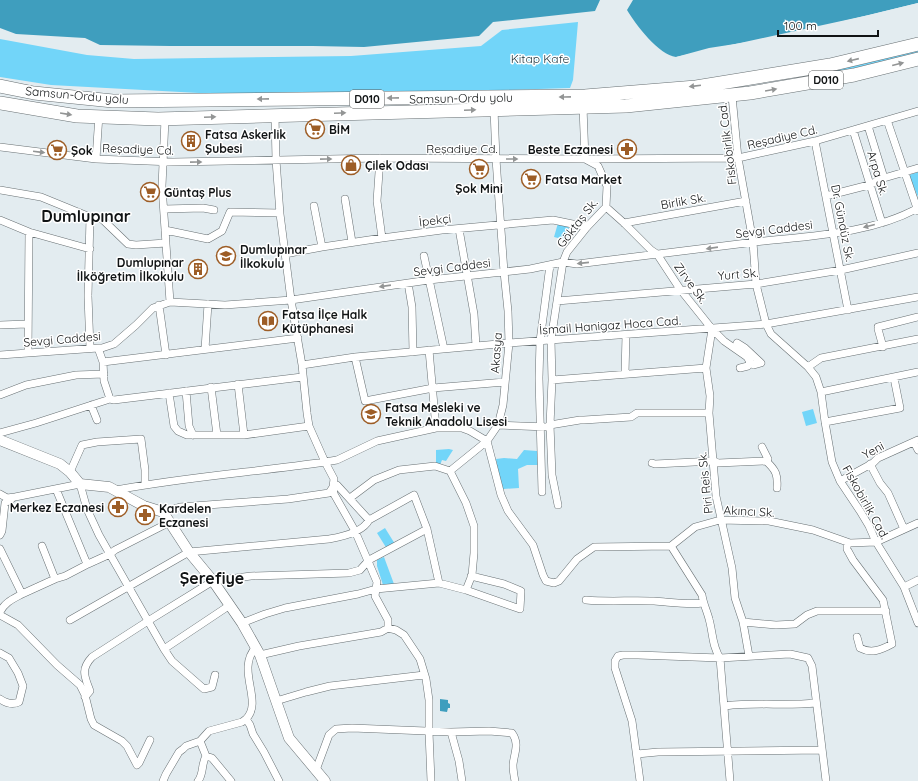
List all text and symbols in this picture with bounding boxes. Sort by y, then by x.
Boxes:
scale bar [778,12,878,38]
text: 100 m [784,18,817,33]
park label: Kitap Kafe [511,51,570,66]
one-way arrow [847,57,859,63]
one-way arrow [892,61,905,67]
road number: D010 [809,71,843,89]
street label: Samsun-Ordu yolu [25,83,129,107]
one-way arrow [689,83,701,90]
one-way arrow [765,87,777,93]
road number: D010 [350,90,384,108]
street label: Samsun-Ordu yolu [409,90,513,106]
one-way arrow [558,94,571,100]
one-way arrow [386,95,399,101]
one-way arrow [256,96,269,102]
street label: Fiskobirlik Cad. [715,102,739,186]
one-way arrow [464,107,477,113]
one-way arrow [334,110,346,117]
one-way arrow [60,111,72,117]
one-way arrow [204,114,217,120]
supermarket icon: BİM [304,118,326,140]
place label: BİM [329,122,350,137]
street label: Reşadiye Cd. [745,122,819,152]
place label: Fatsa Askerlik Şubesi [205,127,286,156]
building icon: Fatsa Askerlik Şubesi [180,130,202,152]
pharmacy icon: Beste Eczanesi [616,138,638,160]
supermarket icon: Şok [46,139,68,161]
street label: Reşadiye Cd. [102,140,174,158]
street label: Reşadiye Cd. [426,141,498,156]
place label: Beste Eczanesi [528,142,613,157]
place label: Şok [71,143,93,158]
one-way arrow [33,149,45,155]
street label: Arpa Sk. [864,149,892,197]
shop icon: Çilek Odası [340,154,362,176]
one-way arrow [320,156,333,162]
one-way arrow [506,156,519,162]
place label: Çilek Odası [365,158,429,173]
supermarket icon: Şok Mini [468,158,490,180]
one-way arrow [190,159,203,165]
supermarket icon: Fatsa Market [520,168,542,190]
place label: Fatsa Market [545,172,622,187]
supermarket icon: Güntaş Plus [139,181,161,203]
place label: Şok Mini [455,181,503,196]
street label: Dr. Gündüz Sk. [828,183,858,263]
place label: Güntaş Plus [164,185,232,200]
street label: Birlik Sk. [659,190,707,212]
street label: Göktaş Sk. [553,196,601,250]
district label: Dumlupınar [41,206,131,226]
street label: İpekçi [418,211,452,229]
street label: Sevgi Caddesi [735,217,813,241]
one-way arrow [862,224,875,230]
place label: Dumlupınar İlkokulu [240,242,307,271]
school or university icon: Dumlupınar İlkokulu [215,245,237,267]
one-way arrow [706,245,718,251]
place label: Dumlupınar İlköğretim İlkokulu [77,255,184,284]
street label: Sevgi Caddesi [413,255,491,279]
building icon: Dumlupınar İlköğretim İlkokulu [187,258,209,280]
street label: Zirve Sk. [671,259,711,307]
one-way arrow [577,260,589,266]
street label: Yurt Sk. [717,265,759,283]
one-way arrow [379,283,391,289]
place label: Fatsa İlçe Halk Kütüphanesi [282,307,368,336]
library icon: Fatsa İlçe Halk Kütüphanesi [257,310,279,332]
street label: İsmail Hanigaz Hoca Cad. [539,313,681,337]
street label: Sevgi Caddesi [23,328,101,350]
street label: Akasya [487,332,505,374]
place label: Fatsa Mesleki ve Teknik Anadolu Lisesi [385,400,507,429]
school or university icon: Fatsa Mesleki ve Teknik Anadolu Lisesi [360,403,382,425]
street label: Yeni [860,438,886,462]
street label: Piri Reis Sk. [694,452,716,514]
street label: Fiskobirlik Cad. [839,462,893,542]
pharmacy icon: Merkez Eczanesi [107,496,129,518]
place label: Merkez Eczanesi [10,500,104,515]
place label: Kardelen Eczanesi [159,501,211,530]
street label: Akıncı Sk. [723,502,775,520]
pharmacy icon: Kardelen Eczanesi [134,504,156,526]
district label: Şerefiye [180,568,244,588]

